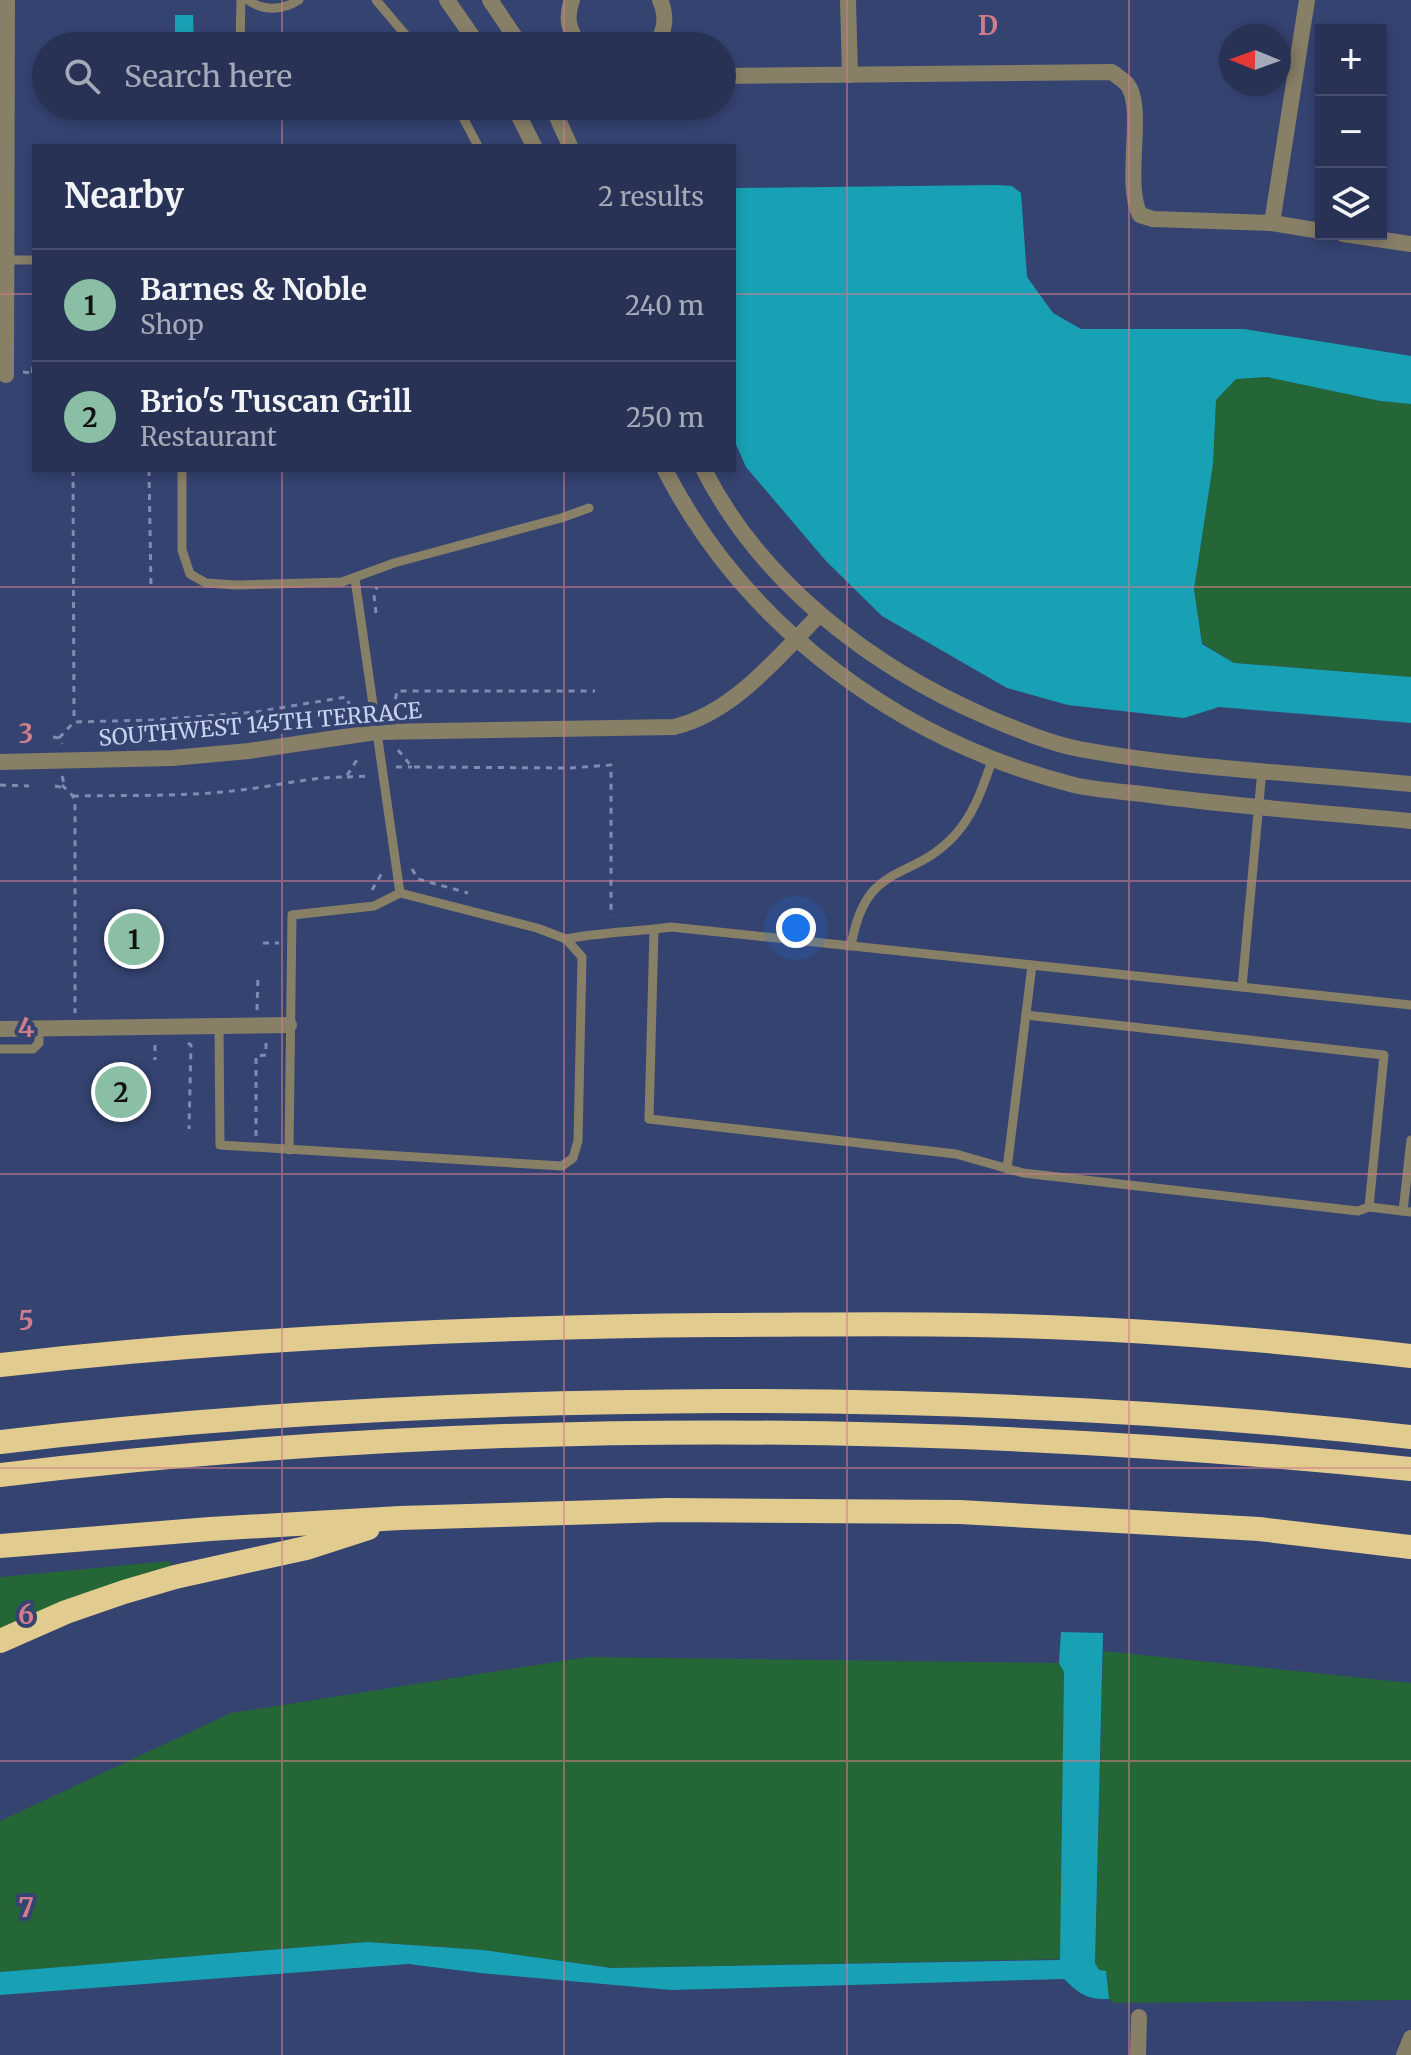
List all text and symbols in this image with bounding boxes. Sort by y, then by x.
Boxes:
text: D [978,9,998,42]
north arrow [1219,24,1291,96]
map controls [1315,24,1387,240]
button: + [1315,24,1387,96]
search box [32,32,736,120]
icon: search [60,54,104,98]
text: Search here [124,57,292,95]
button: − [1315,96,1387,168]
button: layers [1315,168,1387,240]
text: Nearby [64,175,184,217]
text: 2 results [598,180,704,213]
text: Barnes & Noble [140,270,367,308]
text: 1 [84,289,96,322]
text: 240 m [625,289,704,322]
text: Shop [140,308,204,341]
text: Brio's Tuscan Grill [140,382,412,420]
text: 2 [82,401,98,434]
text: 250 m [626,401,704,434]
text: Restaurant [140,420,277,453]
street label: SOUTHWEST 145TH TERRACE [97,696,423,752]
text: 3 [19,717,33,750]
your location [776,908,816,948]
pin: 1 [108,909,160,969]
text: 4 [18,1011,35,1044]
pin: 2 [95,1062,147,1122]
text: 5 [18,1304,34,1337]
text: 6 [18,1598,34,1631]
text: 7 [18,1891,34,1924]

